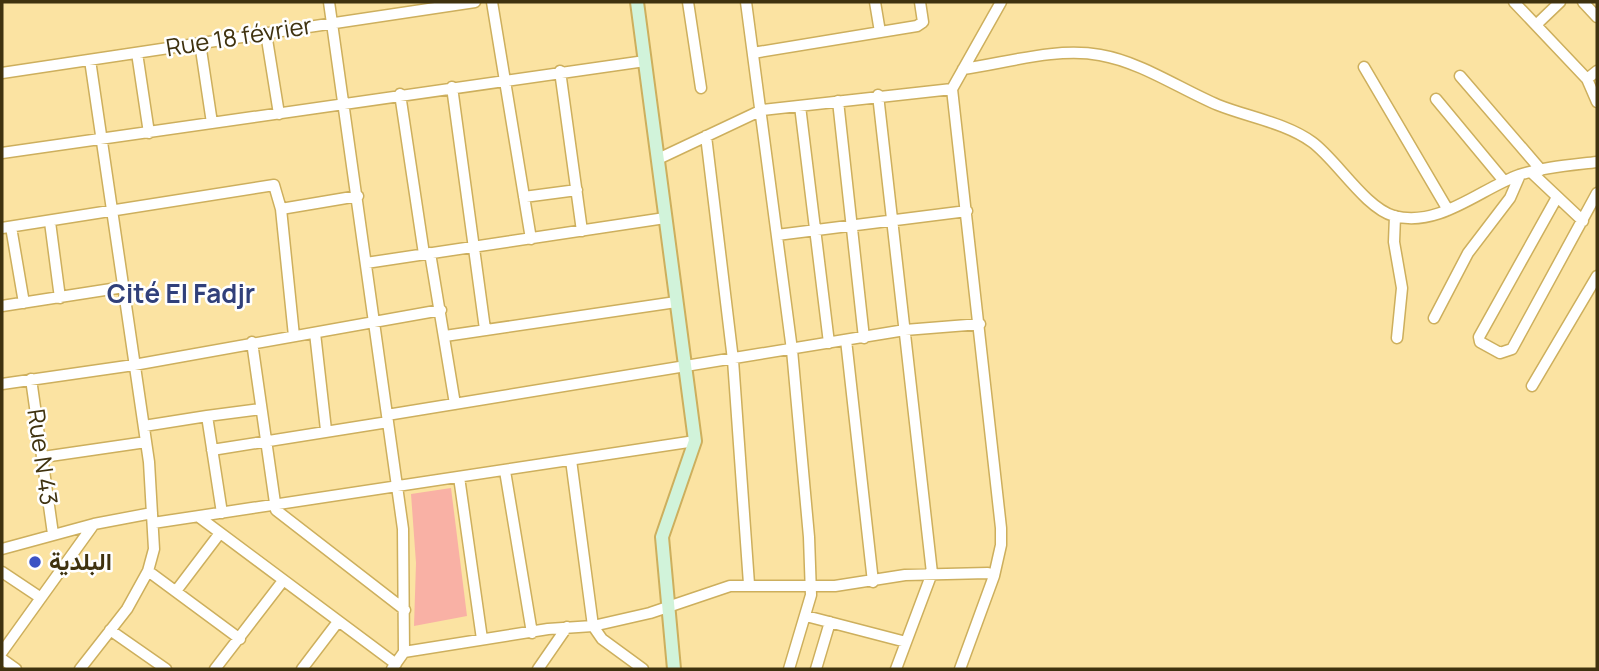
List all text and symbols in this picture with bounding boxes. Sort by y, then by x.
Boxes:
street label: Rue 18 février [163,8,315,63]
district label: Cité El Fadjr [107,275,255,311]
street label: Rue N 43 [20,407,67,507]
place label: البلدية [49,544,112,577]
marker: البلدية [27,554,43,570]

